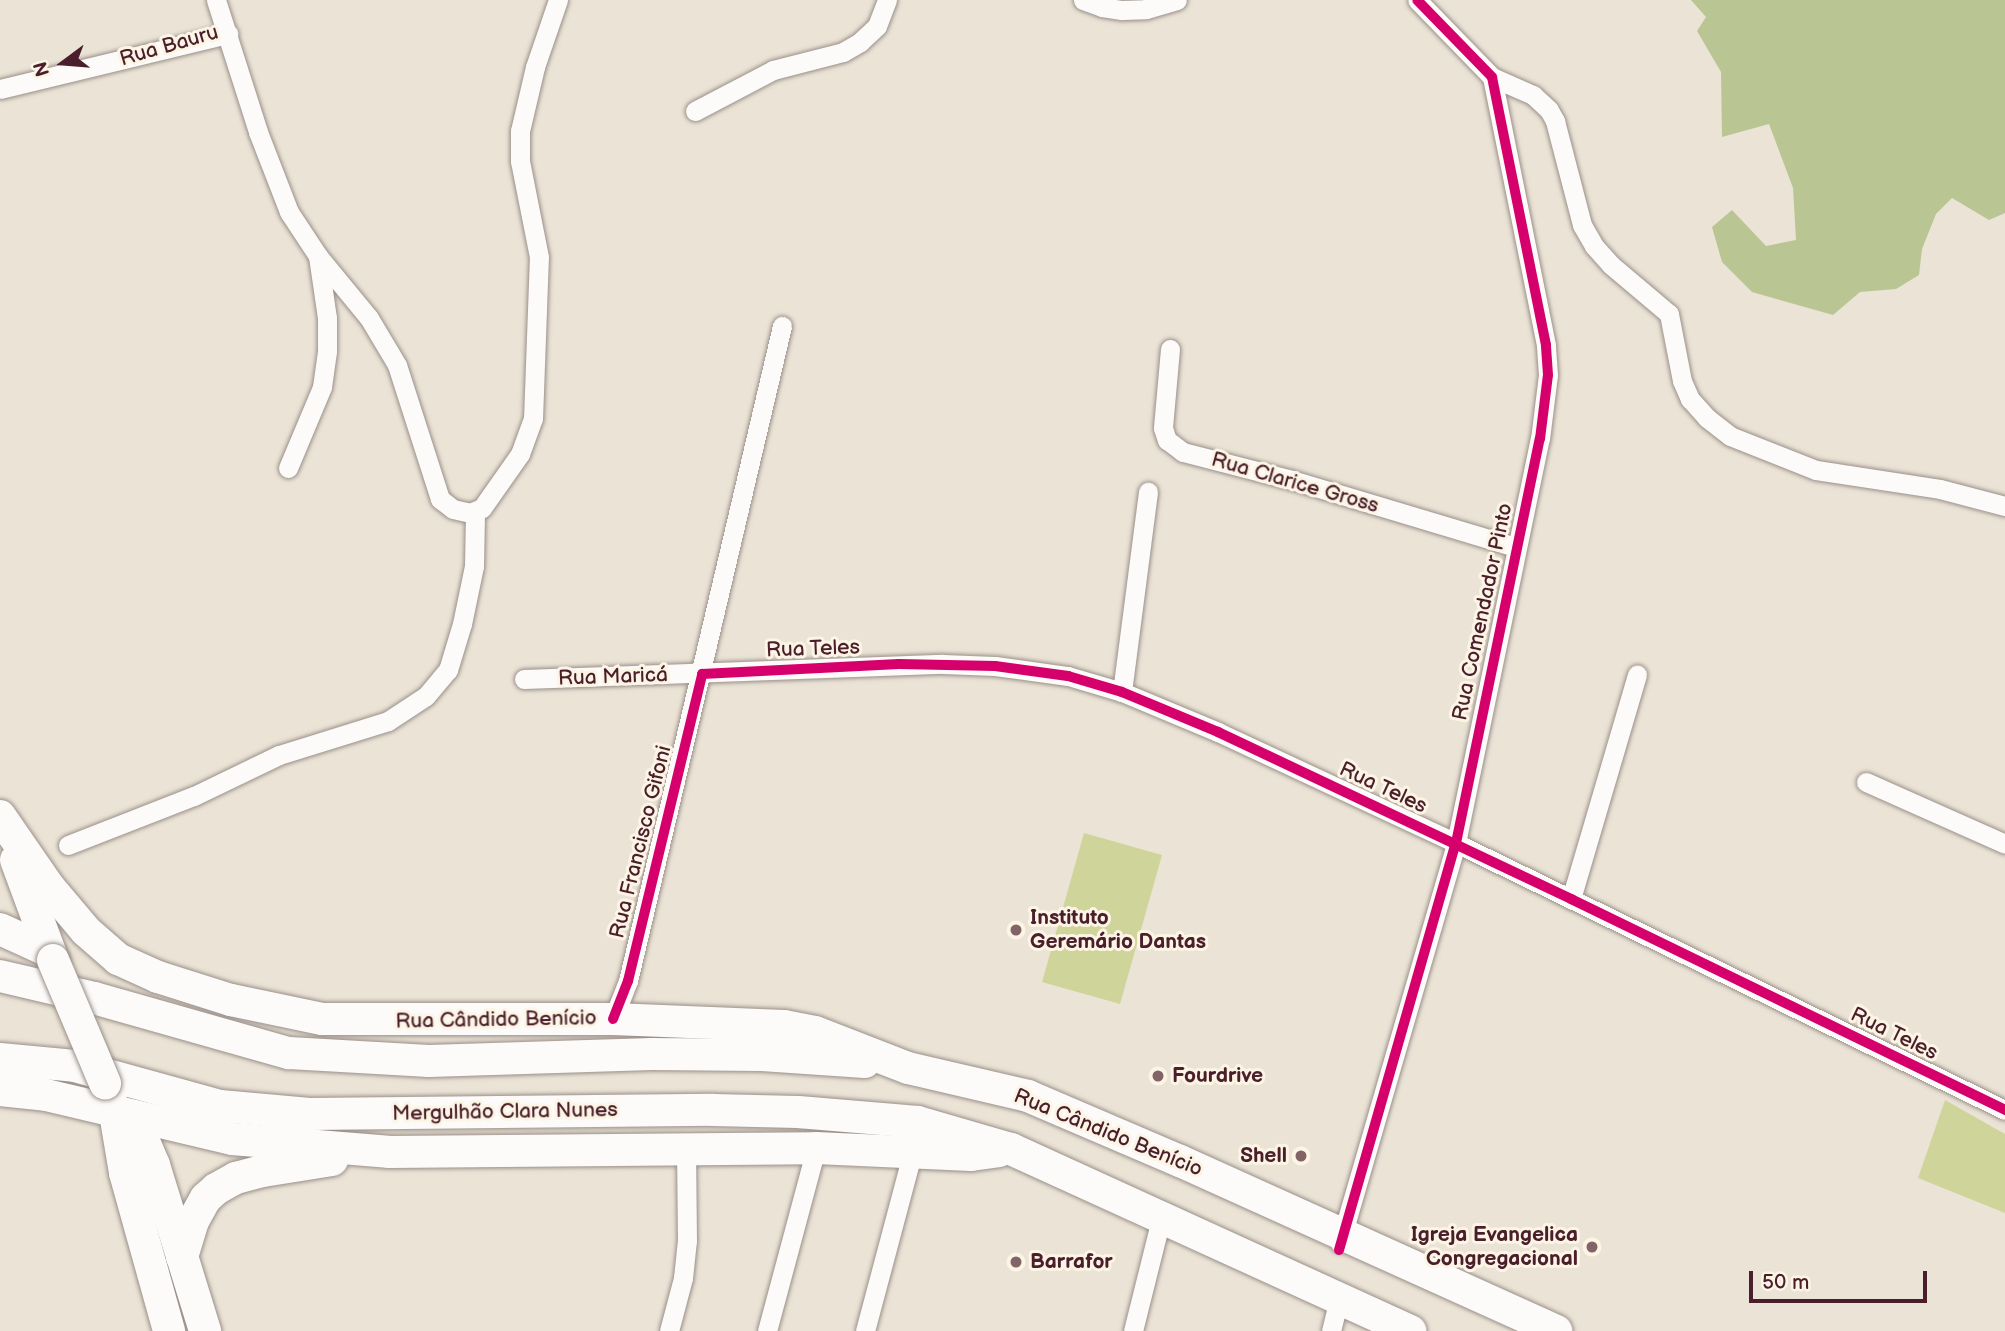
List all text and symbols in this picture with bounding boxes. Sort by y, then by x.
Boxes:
street label: Rua Bauru [117,20,221,72]
north arrow [28,28,98,98]
text: N [29,59,55,79]
street label: Rua Clarice Gross [1208,447,1382,519]
street label: Rua Comendador Pinto [1448,501,1518,723]
street label: Rua Teles [765,635,861,663]
street label: Rua Maricá [558,662,668,692]
street label: Rua Francisco Gifoni [605,743,677,941]
street label: Rua Teles [1335,757,1431,819]
place label: Instituto Geremário Dantas [1030,905,1206,955]
marker: Instituto Geremário Dantas [1008,922,1024,938]
street label: Rua Teles [1846,1002,1942,1066]
street label: Rua Cândido Benício [395,1006,597,1034]
place label: Fourdrive [1172,1063,1263,1089]
marker: Fourdrive [1150,1068,1166,1084]
street label: Rua Cândido Benício [1010,1084,1206,1182]
street label: Mergulhão Clara Nunes [392,1097,618,1127]
place label: Shell [1240,1143,1287,1169]
marker: Shell [1293,1148,1309,1164]
place label: Igreja Evangelica Congregacional [1411,1222,1578,1272]
marker: Igreja Evangelica Congregacional [1584,1239,1600,1255]
place label: Barrafor [1030,1249,1113,1275]
marker: Barrafor [1008,1254,1024,1270]
scale bar [1753,1258,1932,1302]
text: 50 m [1762,1270,1809,1295]

